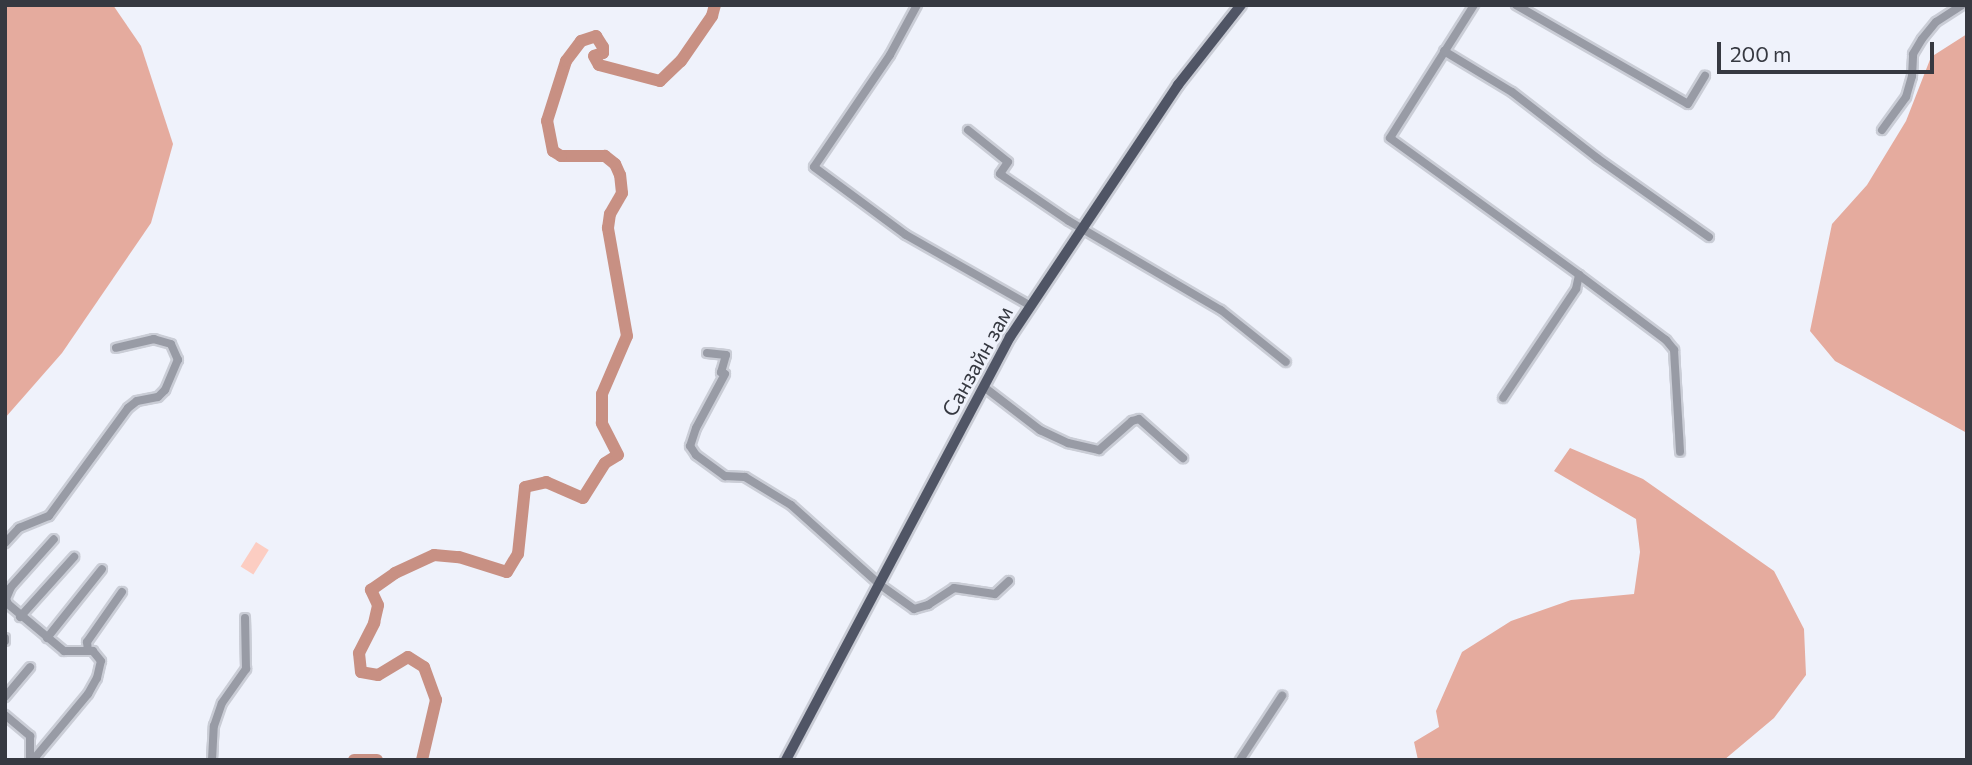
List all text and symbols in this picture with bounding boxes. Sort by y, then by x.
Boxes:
scale bar [1720,28,1937,72]
text: 200 m [1730,41,1791,66]
street label: Санзайн зам [936,301,1018,421]

